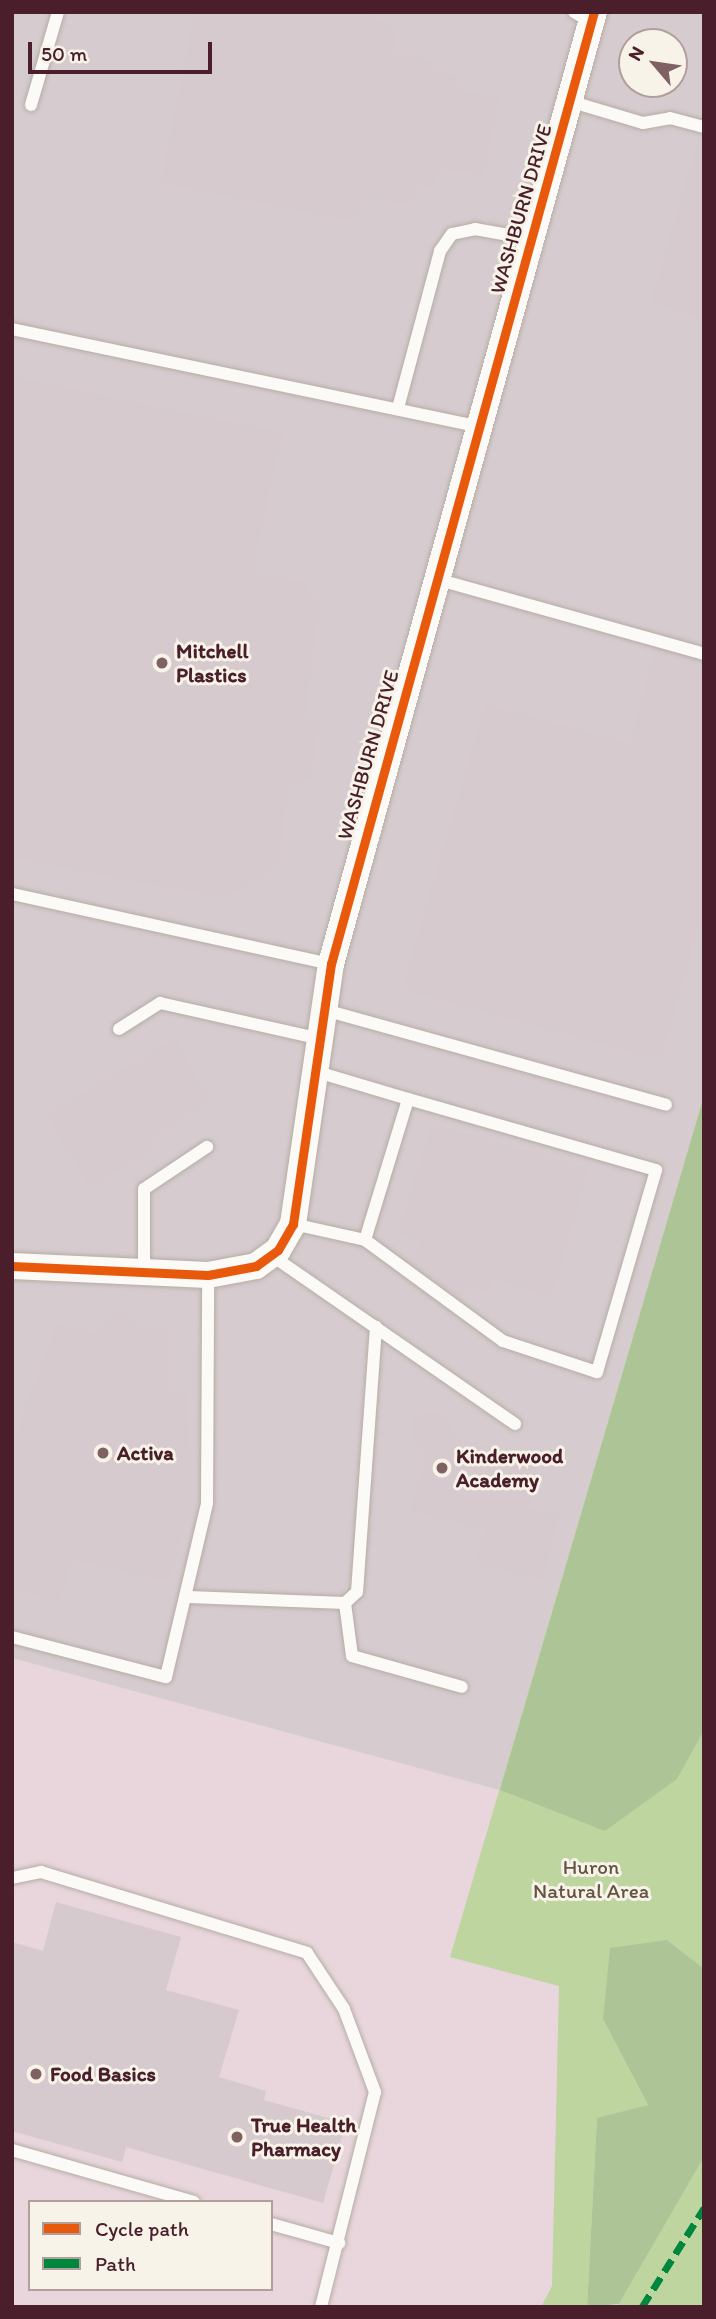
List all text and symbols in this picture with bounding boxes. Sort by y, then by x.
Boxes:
scale bar [32,28,215,72]
north arrow [618,28,688,98]
text: 50 m [41,41,87,66]
text: N [623,42,649,65]
street label: WASHBURN DRIVE [485,121,557,297]
place label: Mitchell Plastics [176,638,248,688]
marker: Mitchell Plastics [154,655,170,671]
street label: WASHBURN DRIVE [332,667,404,843]
place label: Activa [117,1440,174,1466]
place label: Kinderwood Academy [456,1443,563,1493]
marker: Activa [95,1445,111,1461]
marker: Kinderwood Academy [434,1460,450,1476]
park label: Huron Natural Area [533,1854,649,1904]
place label: Food Basics [50,2061,156,2087]
marker: Food Basics [28,2066,44,2082]
place label: True Health Pharmacy [251,2112,356,2162]
marker: True Health Pharmacy [229,2129,245,2145]
legend [28,2200,273,2291]
text: Cycle path [95,2216,189,2241]
text: Path [95,2251,136,2276]

